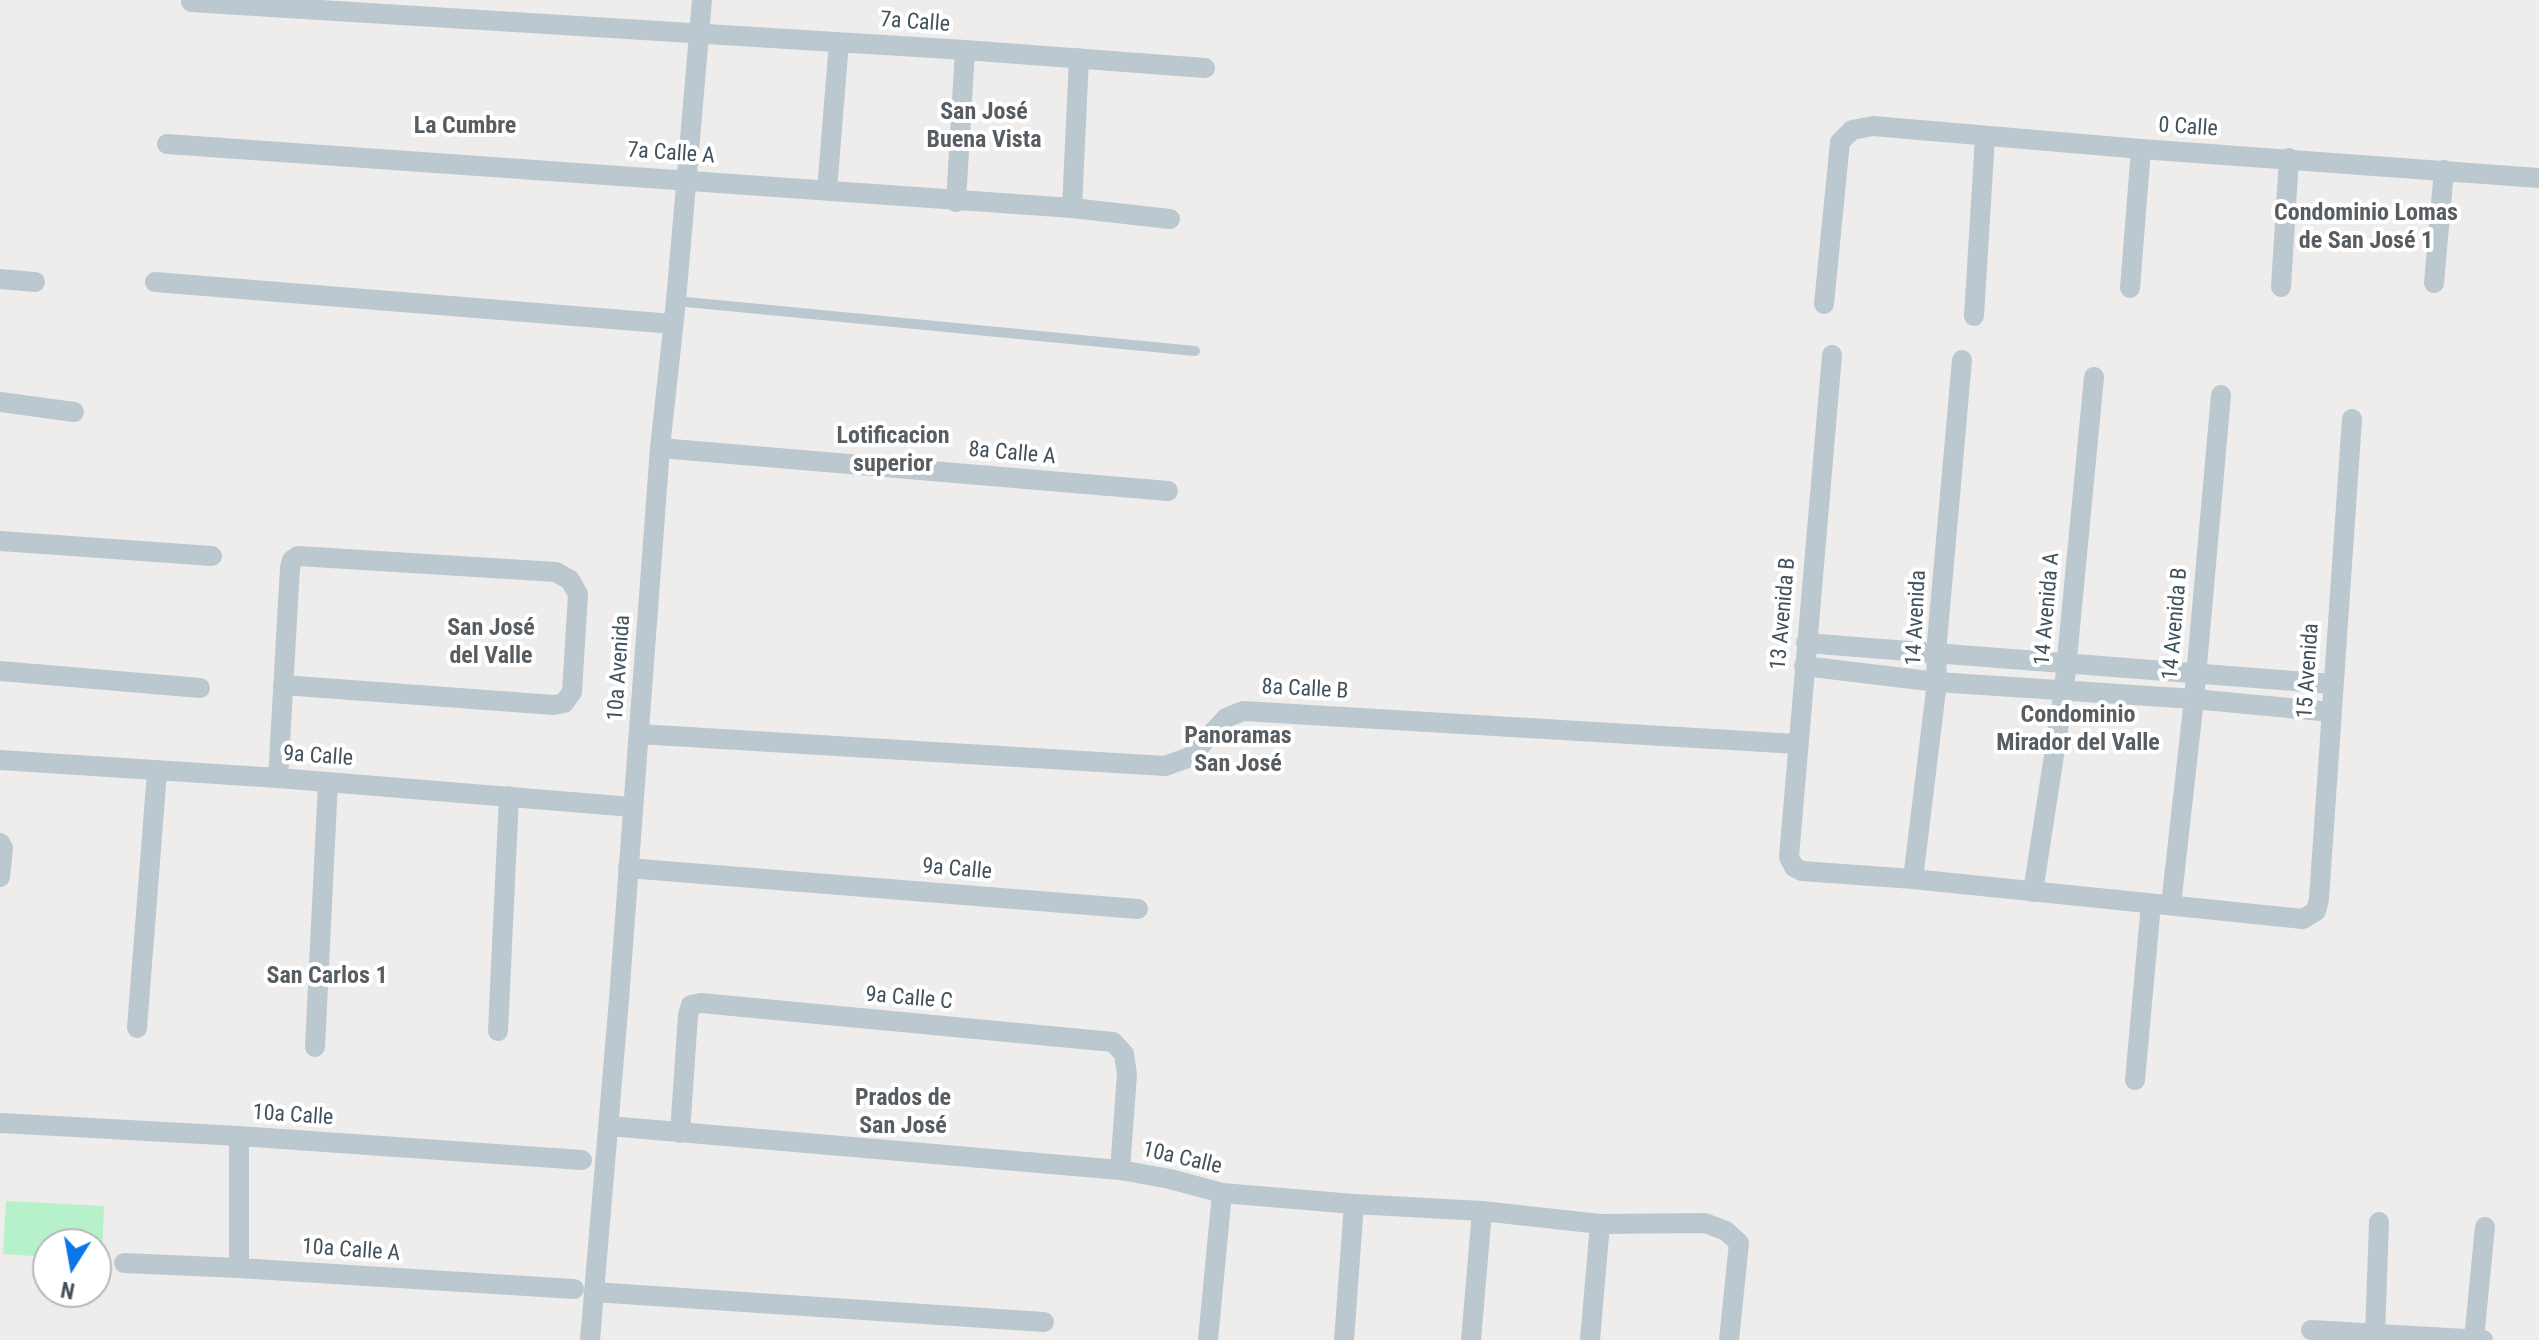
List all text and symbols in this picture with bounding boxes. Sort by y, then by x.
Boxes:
street label: 7a Calle [879,7,951,39]
district label: San José Buena Vista [927,99,1041,155]
district label: La Cumbre [414,113,516,141]
street label: 0 Calle [2157,113,2219,143]
street label: 7a Calle A [626,138,716,170]
district label: Condominio Lomas de San José 1 [2274,200,2458,256]
district label: Lotificacion superior [836,423,950,479]
street label: 8a Calle A [967,437,1057,471]
street label: 14 Avenida A [2030,551,2066,667]
street label: 13 Avenida B [1766,557,1802,671]
street label: 14 Avenida B [2158,567,2194,681]
street label: 14 Avenida [1901,570,1933,666]
street label: 10a Avenida [603,614,637,722]
district label: San José del Valle [447,615,535,671]
street label: 15 Avenida [2292,622,2326,720]
street label: 8a Calle B [1261,675,1349,705]
district label: Condominio Mirador del Valle [1996,702,2160,758]
district label: Panoramas San José [1184,723,1292,779]
street label: 9a Calle [282,741,354,773]
street label: 9a Calle [921,854,993,886]
district label: San Carlos 1 [266,963,388,991]
street label: 9a Calle C [864,982,954,1016]
district label: Prados de San José [855,1085,951,1141]
street label: 10a Calle [252,1100,334,1132]
street label: 10a Calle [1140,1137,1224,1181]
north arrow [32,1228,112,1308]
street label: 10a Calle A [301,1234,401,1268]
text: N [59,1277,77,1304]

